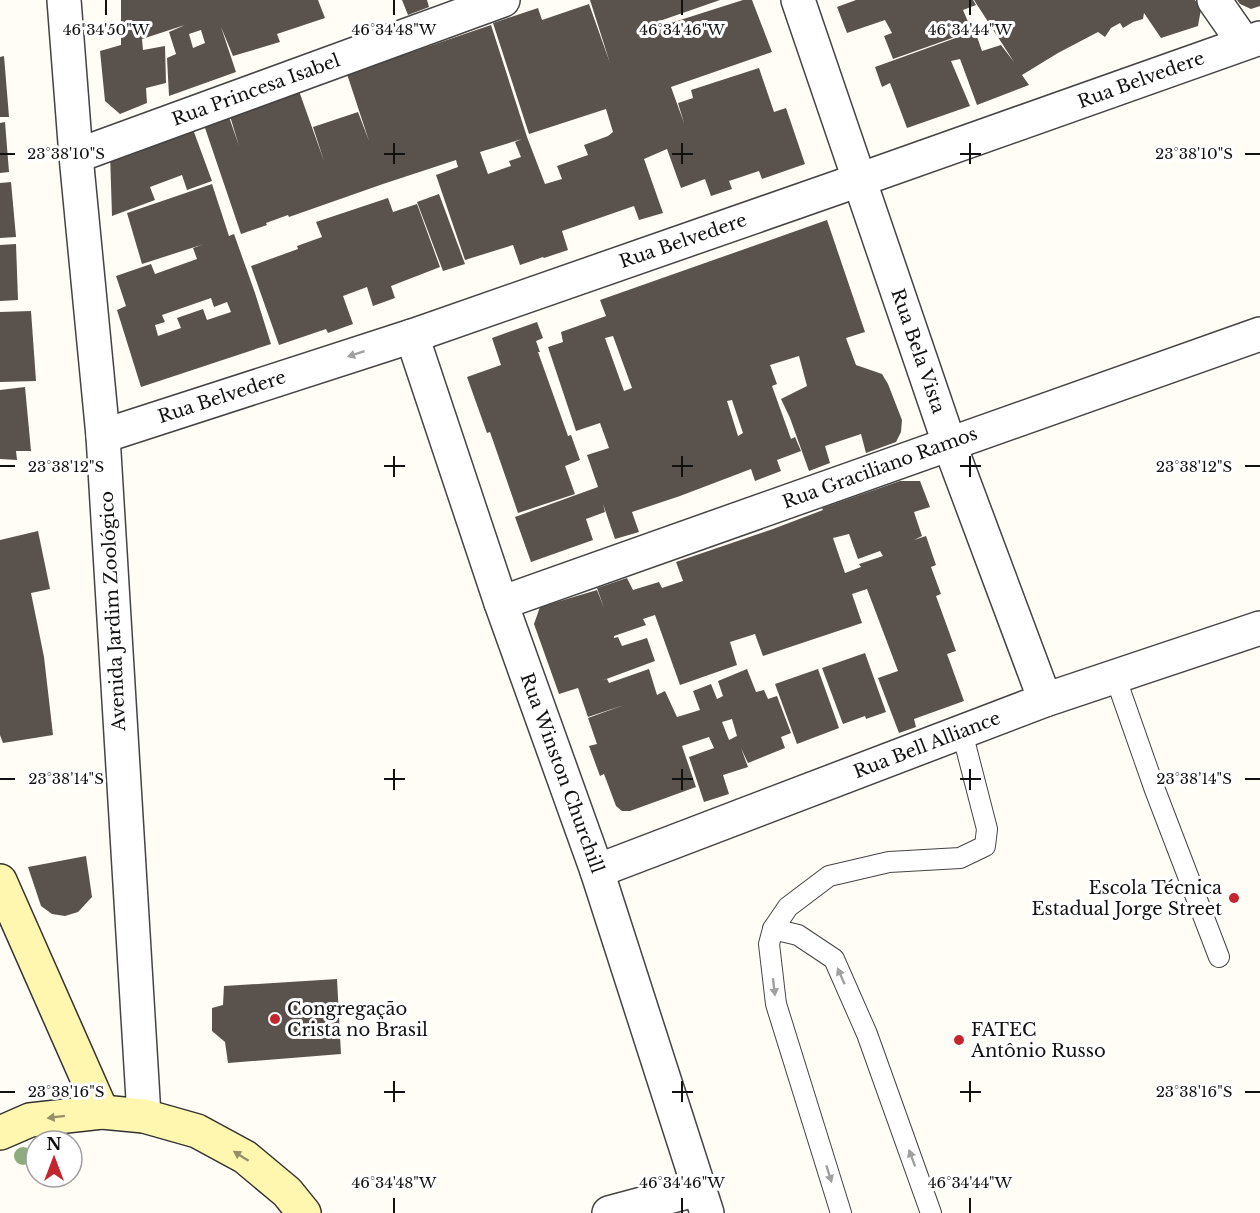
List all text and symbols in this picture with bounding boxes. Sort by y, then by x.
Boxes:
text: 46°34'50"W [63,20,150,39]
text: 46°34'48"W [351,20,437,39]
text: 46°34'46"W [639,20,725,39]
text: 46°34'44"W [928,20,1013,39]
street label: Rua Belvedere [1075,47,1207,113]
street label: Rua Princesa Isabel [169,49,343,131]
text: 23°38'10"S [27,144,105,163]
text: 23°38'10"S [1155,144,1233,163]
street label: Rua Belvedere [616,209,750,273]
street label: Rua Bela Vista [886,286,950,416]
one-way arrow [347,349,365,359]
street label: Rua Belvedere [155,366,289,428]
street label: Rua Graciliano Ramos [779,422,981,514]
text: 23°38'12"S [28,457,104,476]
text: 23°38'12"S [1156,457,1232,476]
street label: Avenida Jardim Zoológico [96,490,130,733]
street label: Rua Winston Churchill [515,670,609,876]
street label: Rua Bell Alliance [850,707,1004,783]
text: 23°38'14"S [28,769,104,788]
text: 23°38'14"S [1156,769,1232,788]
place label: Escola Técnica Estadual Jorge Street [1032,877,1222,920]
marker: Escola Técnica Estadual Jorge Street [1227,891,1241,905]
one-way arrow [837,968,846,985]
one-way arrow [769,978,779,997]
place label: Congregação Crista no Brasil [287,998,428,1041]
marker: Congregação Crista no Brasil [268,1012,282,1026]
place label: FATEC Antônio Russo [970,1019,1106,1062]
marker: FATEC Antônio Russo [952,1033,966,1047]
text: 23°38'16"S [28,1082,104,1101]
text: 23°38'16"S [1156,1082,1232,1101]
one-way arrow [46,1112,65,1122]
north arrow [24,1129,84,1189]
text: N [46,1134,62,1154]
one-way arrow [906,1149,916,1167]
one-way arrow [233,1150,250,1161]
one-way arrow [825,1165,834,1183]
text: 46°34'48"W [351,1173,437,1192]
text: 46°34'46"W [639,1173,725,1192]
text: 46°34'44"W [928,1173,1013,1192]

